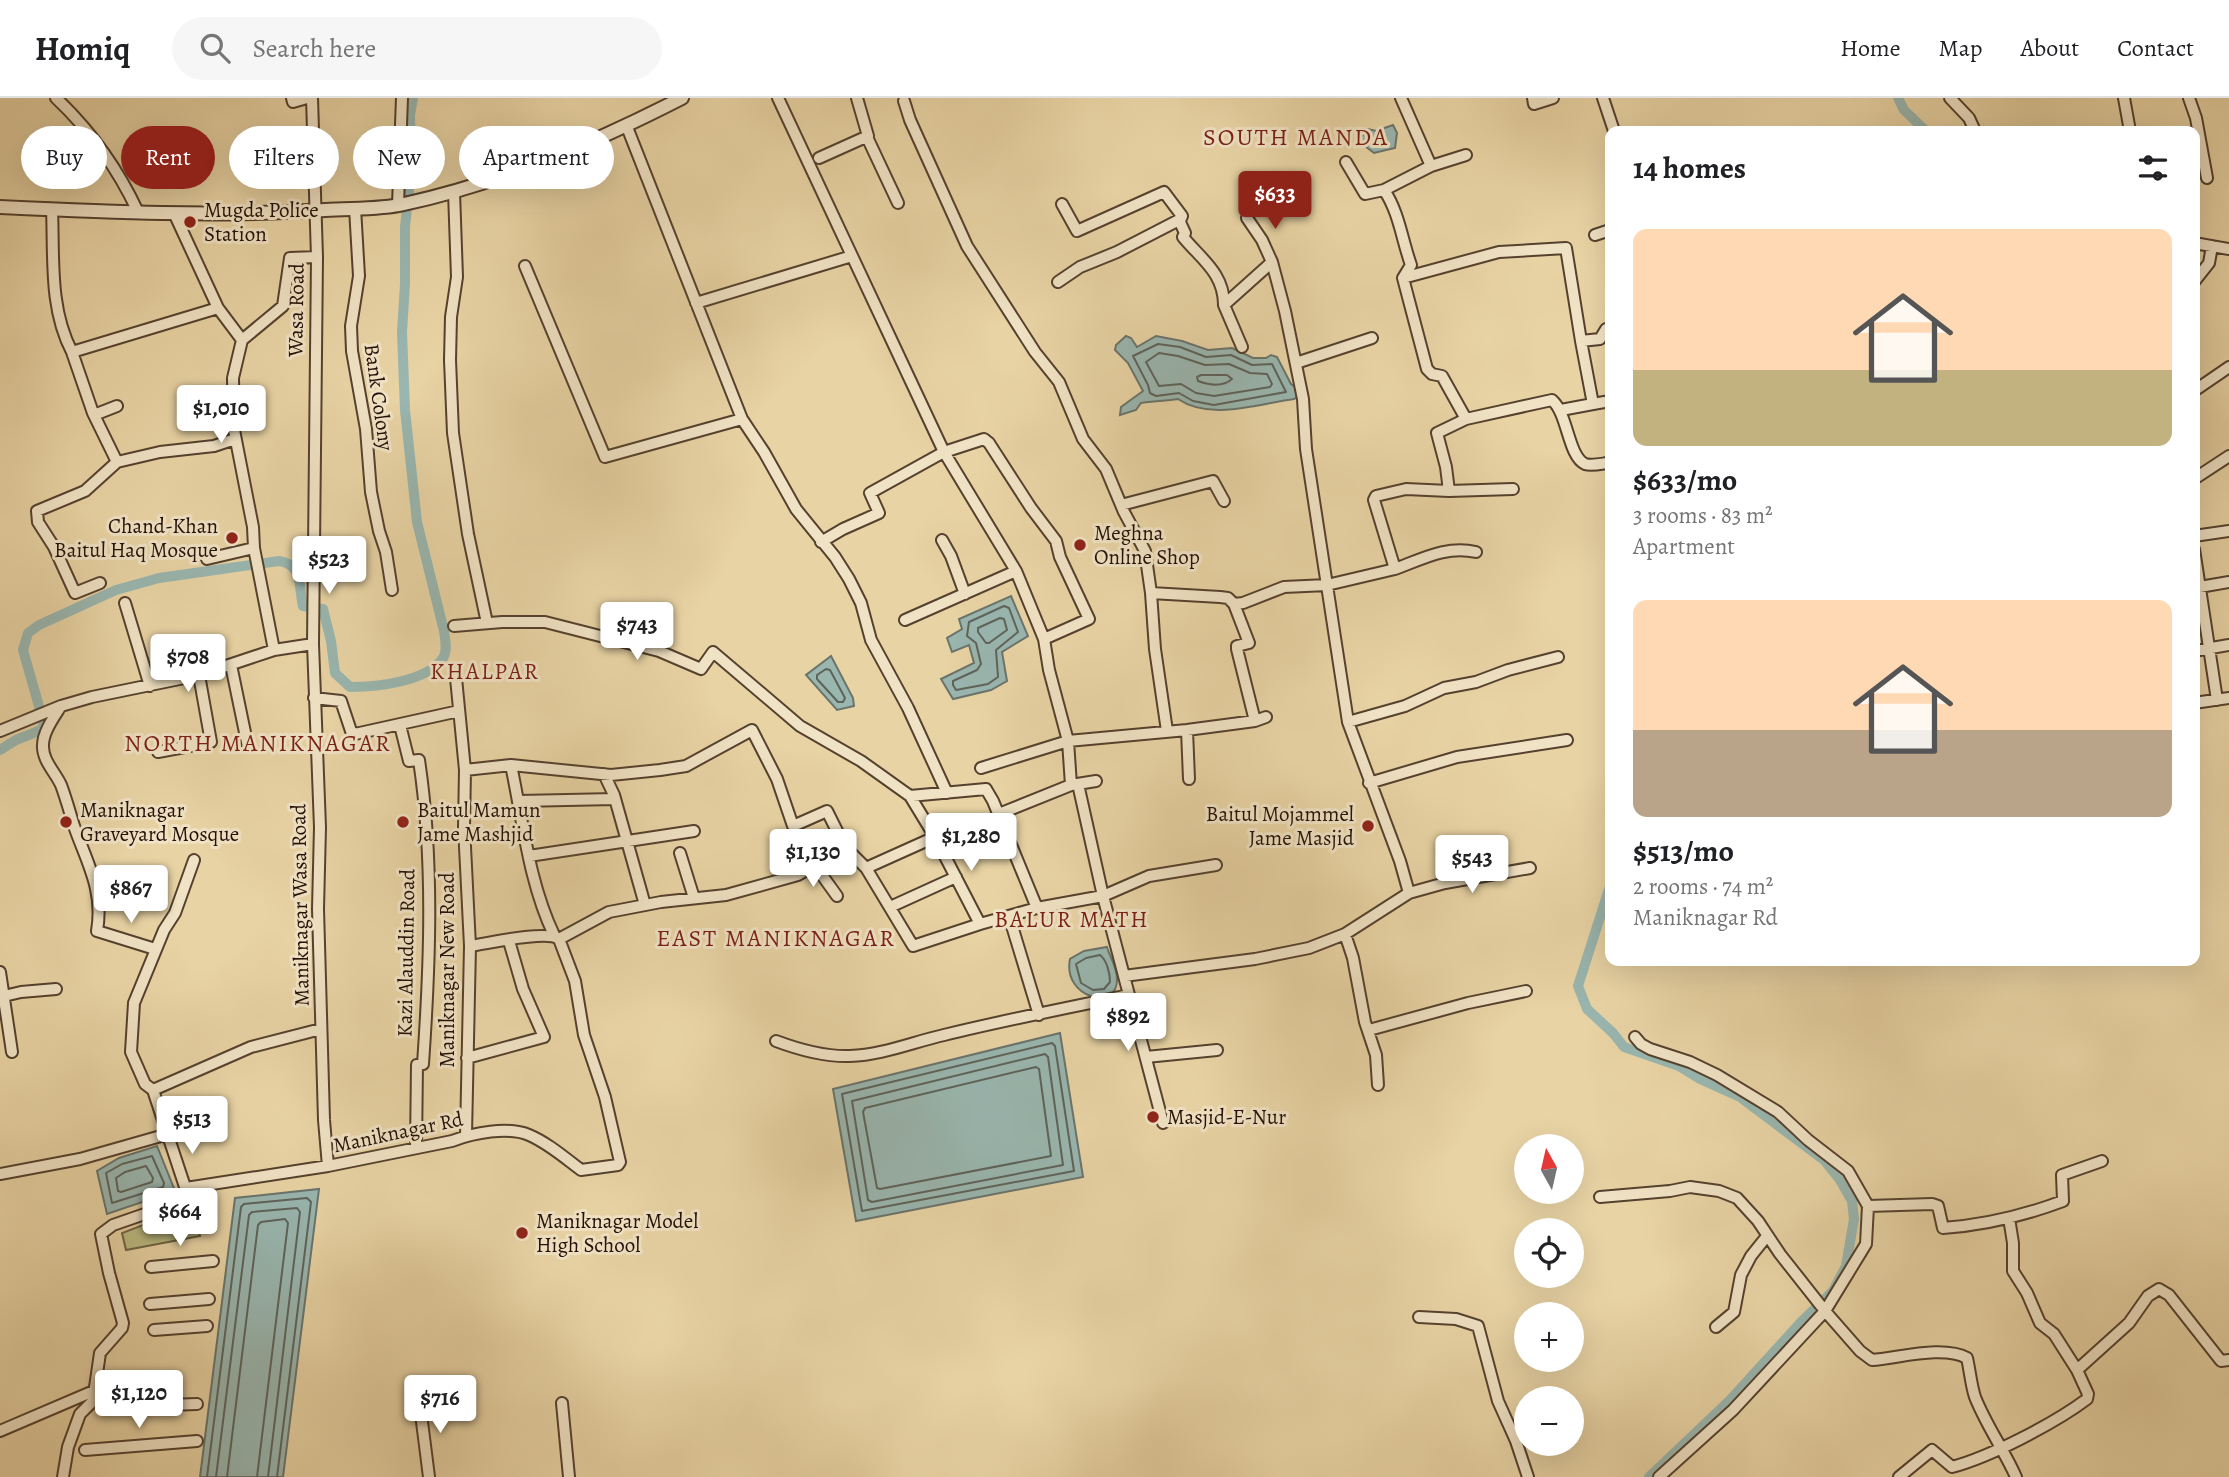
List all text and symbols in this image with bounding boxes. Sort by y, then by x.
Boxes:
search box [172,17,662,80]
text: Homiq [35,26,130,71]
icon: search [196,29,234,67]
text: Search here [252,31,376,66]
text: Home [1840,32,1901,64]
text: Map [1939,32,1983,64]
text: About [2021,32,2079,64]
text: Contact [2117,32,2194,64]
district label: SOUTH MANDA [1203,121,1389,153]
chip: Buy [21,126,107,189]
chip: Rent [121,126,215,189]
chip: Filters [229,126,339,189]
chip: New [353,126,445,189]
chip: Apartment [459,126,614,189]
text: 14 homes [1633,148,1746,188]
icon: filters [2134,149,2172,187]
pin: $633 [1234,172,1316,231]
text: $633 [1254,178,1296,209]
place label: Mugda Police Station [204,196,319,248]
marker: Mugda Police Station [182,214,198,230]
street label: Wasa Road [281,262,311,358]
icon: home [1840,275,1966,401]
street label: Bank Colony [358,342,400,453]
pin: $1,010 [164,386,278,445]
text: $1,010 [193,392,249,423]
text: $633/mo [1633,460,1737,500]
text: 3 rooms · 83 m² [1633,500,1773,531]
place label: Chand-Khan Baitul Haq Mosque [54,512,218,564]
place label: Meghna Online Shop [1094,519,1200,571]
marker: Chand-Khan Baitul Haq Mosque [224,530,240,546]
text: Apartment [1633,531,1735,562]
pin: $523 [288,536,370,596]
marker: Meghna Online Shop [1072,537,1088,553]
text: $523 [308,543,350,574]
pin: $743 [596,602,678,662]
text: $743 [616,609,658,640]
pin: $708 [147,634,229,694]
text: $708 [166,641,210,672]
icon: home [1840,646,1966,772]
district label: KHALPAR [430,656,540,687]
district label: NORTH MANIKNAGAR [124,727,392,759]
place label: Maniknagar Graveyard Mosque [80,796,239,848]
place label: Baitul Mamun Jame Mashjid [417,796,541,848]
place label: Baitul Mojammel Jame Masjid [1206,800,1355,852]
street label: Maniknagar Wasa Road [284,803,316,1007]
marker: Maniknagar Graveyard Mosque [58,814,74,830]
marker: Baitul Mamun Jame Mashjid [395,814,411,830]
pin: $1,280 [914,814,1028,873]
marker: Baitul Mojammel Jame Masjid [1360,818,1376,834]
text: $1,280 [942,820,1000,851]
pin: $1,130 [756,830,870,889]
text: $513/mo [1633,831,1734,871]
text: $1,130 [786,836,840,867]
pin: $543 [1431,836,1513,895]
text: $543 [1451,842,1493,873]
pin: $867 [90,866,172,925]
street label: Kazi Alauddin Road [391,868,421,1037]
text: 2 rooms · 74 m² [1633,871,1773,902]
text: $867 [110,872,152,903]
street label: Maniknagar New Road [433,872,461,1068]
text: Maniknagar Rd [1633,902,1778,933]
district label: BALUR MATH [994,904,1150,935]
district label: EAST MANIKNAGAR [656,922,896,954]
pin: $892 [1087,993,1169,1053]
text: $892 [1106,1000,1150,1031]
pin: $513 [151,1096,233,1156]
text: $513 [173,1103,211,1134]
place label: Masjid-E-Nur [1167,1103,1286,1131]
street label: Maniknagar Rd [330,1104,466,1159]
marker: Masjid-E-Nur [1145,1109,1161,1125]
north arrow [1514,1134,1584,1204]
map controls [1514,1134,1584,1456]
pin: $664 [139,1188,221,1248]
text: $664 [158,1195,202,1226]
place label: Maniknagar Model High School [536,1207,698,1259]
button: locate [1514,1218,1584,1288]
marker: Maniknagar Model High School [514,1225,530,1241]
button: + [1514,1302,1584,1372]
pin: $1,120 [82,1370,196,1430]
pin: $716 [399,1376,481,1435]
text: $1,120 [111,1377,167,1408]
text: $716 [420,1382,460,1413]
button: − [1514,1386,1584,1456]

